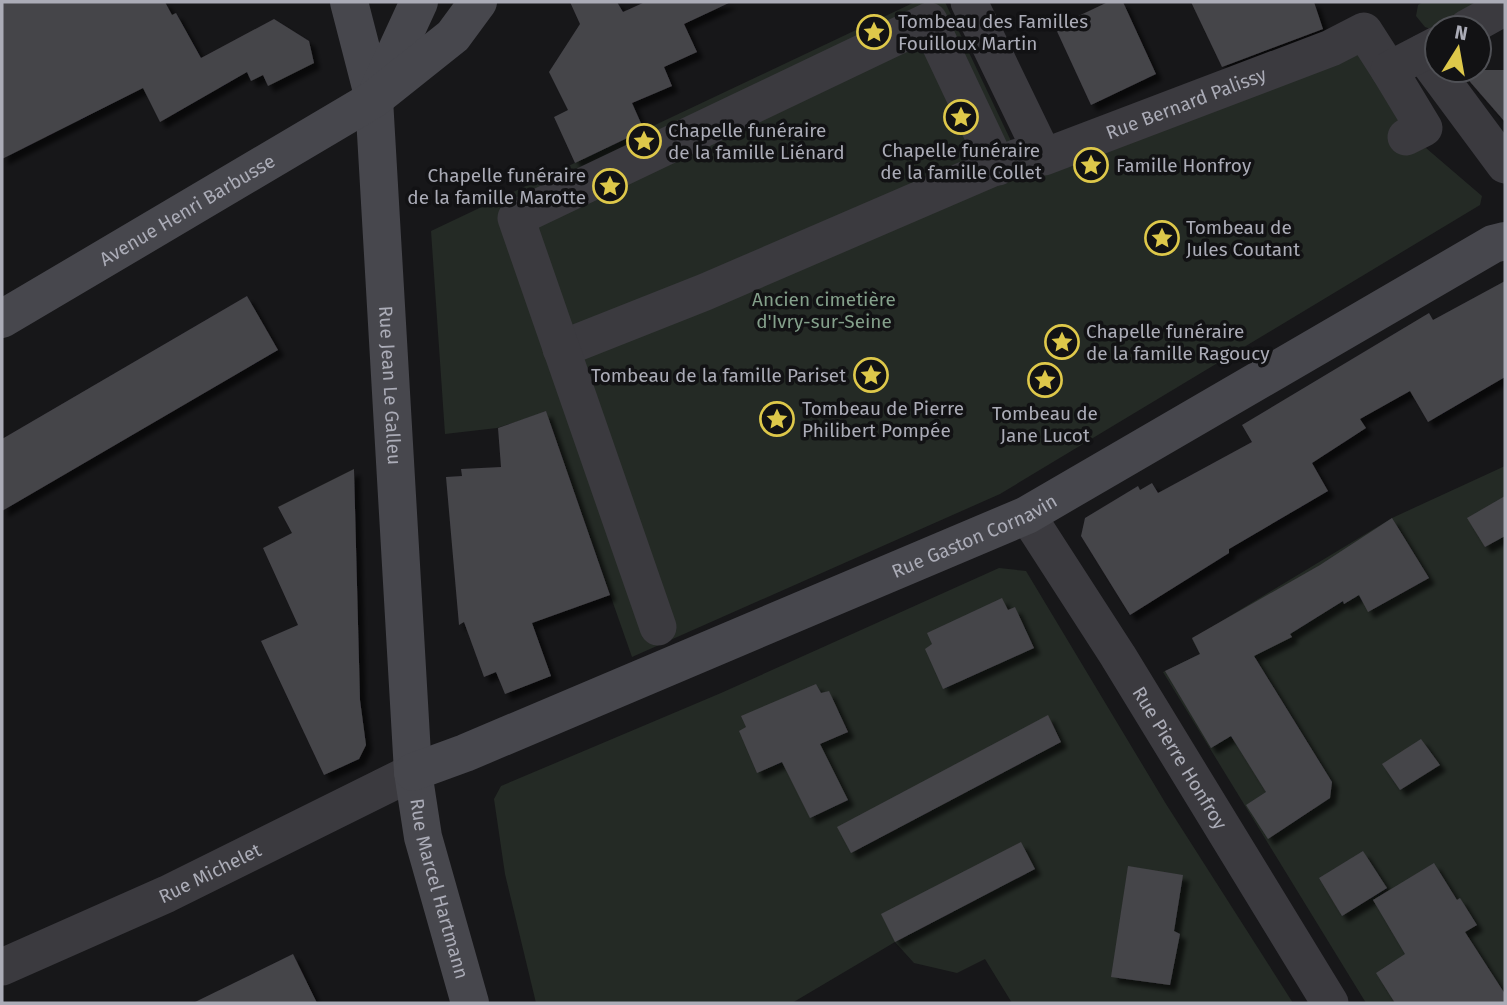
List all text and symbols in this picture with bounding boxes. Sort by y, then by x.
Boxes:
place label: Tombeau des Familles Fouilloux Martin [898,10,1088,55]
place icon: Tombeau des Familles Fouilloux Martin [855,13,893,51]
north arrow [1423,14,1493,84]
text: N [1453,20,1470,45]
street label: Rue Bernard Palissy [1103,62,1270,144]
place icon: Chapelle funéraire de la famille Collet [942,98,980,136]
place label: Chapelle funéraire de la famille Liénard [668,119,845,164]
place icon: Chapelle funéraire de la famille Liénard [625,122,663,160]
place label: Chapelle funéraire de la famille Collet [880,139,1042,184]
place icon: Famille Honfroy [1072,146,1110,184]
street label: Avenue Henri Barbusse [95,149,279,271]
place label: Famille Honfroy [1116,154,1252,177]
place label: Chapelle funéraire de la famille Marotte [407,164,586,209]
place icon: Chapelle funéraire de la famille Marotte [591,167,629,205]
place label: Tombeau de Jules Coutant [1186,216,1300,261]
place icon: Tombeau de Jules Coutant [1143,219,1181,257]
park label: Ancien cimetière d'Ivry-sur-Seine [752,288,896,333]
street label: Rue Jean Le Galleu [374,305,406,466]
place label: Chapelle funéraire de la famille Ragoucy [1086,320,1270,365]
place icon: Chapelle funéraire de la famille Ragoucy [1043,323,1081,361]
place icon: Tombeau de la famille Pariset [852,356,890,394]
place icon: Tombeau de Jane Lucot [1026,361,1064,399]
place label: Tombeau de la famille Pariset [591,364,846,387]
place label: Tombeau de Pierre Philibert Pompée [802,397,964,442]
place icon: Tombeau de Pierre Philibert Pompée [758,400,796,438]
place label: Tombeau de Jane Lucot [992,402,1098,447]
street label: Rue Gaston Cornavin [888,489,1061,583]
street label: Rue Pierre Honfroy [1127,682,1232,834]
street label: Rue Marcel Hartmann [405,797,474,982]
street label: Rue Michelet [155,838,265,908]

